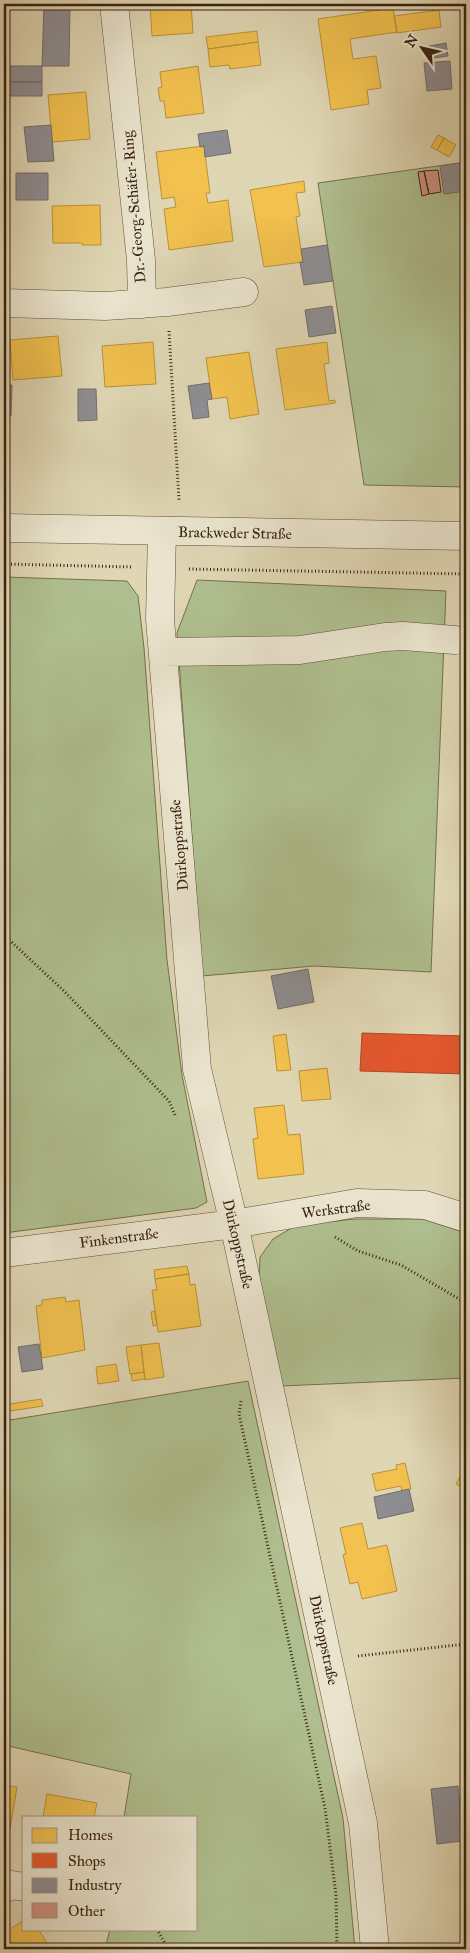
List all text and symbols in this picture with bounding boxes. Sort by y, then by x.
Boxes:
north arrow [398,22,448,72]
text: N [401,31,422,51]
street label: Dr.-Georg-Schäfer-Ring [118,129,150,284]
street label: Brackweder Straße [178,523,292,543]
street label: Dürkoppstraße [166,799,192,891]
street label: Werkstraße [301,1196,371,1222]
street label: Dürkoppstraße [219,1197,257,1291]
street label: Finkenstraße [78,1224,160,1252]
street label: Dürkoppstraße [306,1593,342,1687]
legend [22,1816,198,1930]
text: Homes [68,1826,113,1844]
text: Shops [68,1852,106,1870]
text: Industry [68,1876,122,1894]
text: Other [68,1902,105,1920]

